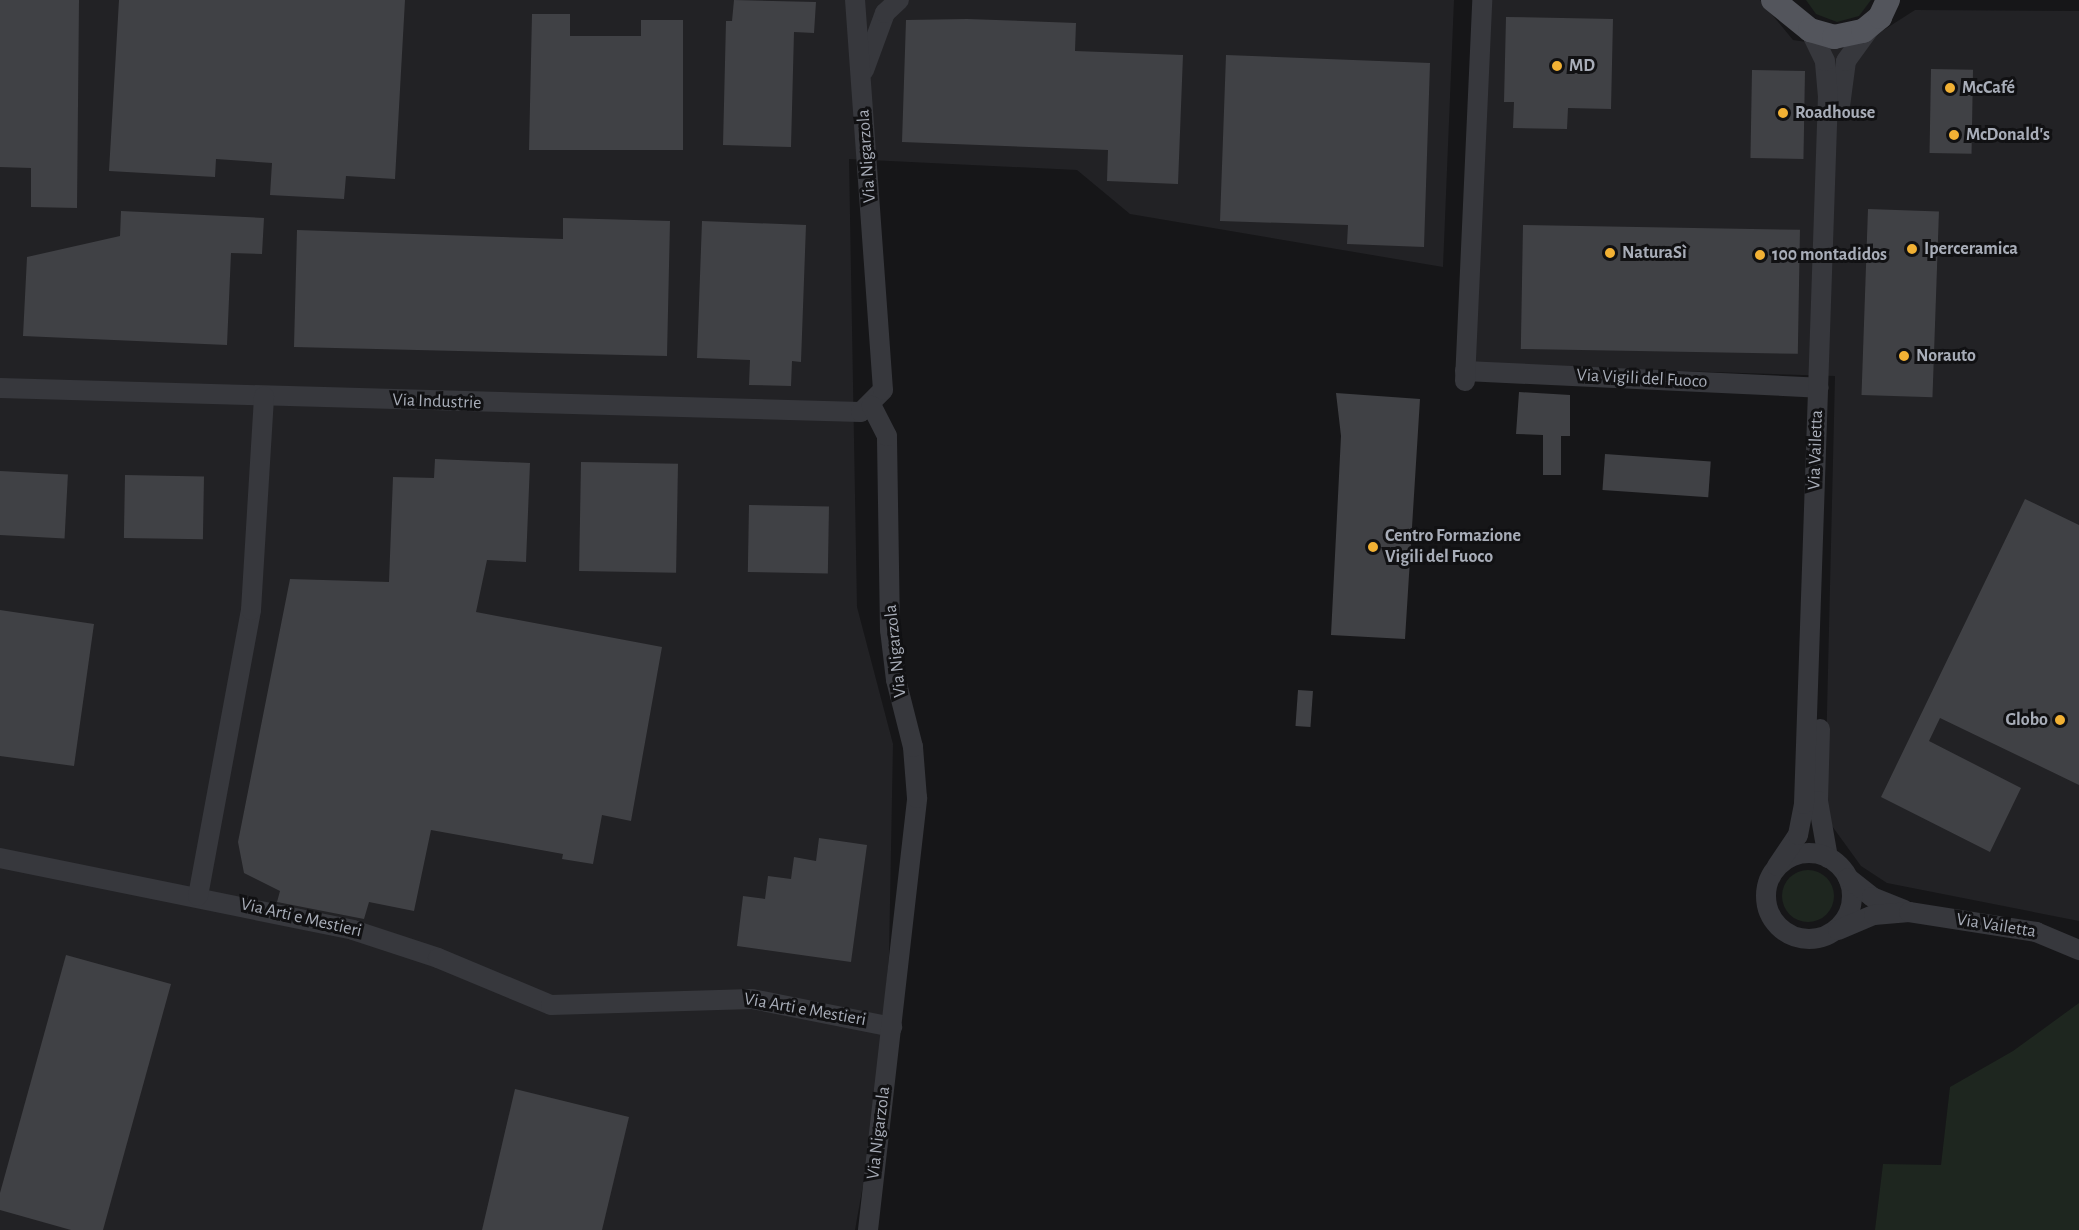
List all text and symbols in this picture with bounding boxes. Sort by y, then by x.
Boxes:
place label: MD [1569,55,1595,77]
marker: MD [1550,59,1564,73]
place label: McCafé [1962,77,2015,99]
marker: McCafé [1943,81,1957,95]
place label: Roadhouse [1795,102,1875,124]
marker: Roadhouse [1776,106,1790,120]
street label: Via Nigarzola [853,109,881,203]
place label: McDonald's [1966,124,2050,146]
marker: McDonald's [1947,128,1961,142]
place label: Iperceramica [1924,238,2018,260]
place label: NaturaSì [1622,242,1687,264]
marker: Iperceramica [1905,242,1919,256]
place label: 100 montadidos [1772,244,1887,266]
marker: NaturaSì [1603,246,1617,260]
marker: 100 montadidos [1753,248,1767,262]
place label: Norauto [1916,345,1976,367]
marker: Norauto [1897,349,1911,363]
street label: Via Vigili del Fuoco [1576,365,1708,393]
street label: Via Industrie [392,390,482,414]
street label: Via Vailetta [1804,410,1828,490]
place label: Centro Formazione Vigili del Fuoco [1385,526,1521,568]
marker: Centro Formazione Vigili del Fuoco [1366,540,1380,554]
street label: Via Nigarzola [880,603,912,699]
place label: Globo [2005,709,2048,731]
marker: Globo [2053,713,2067,727]
street label: Via Arti e Mestieri [238,894,364,942]
street label: Via Vailetta [1955,909,2037,943]
street label: Via Arti e Mestieri [742,989,868,1031]
street label: Via Nigarzola [863,1085,895,1181]

